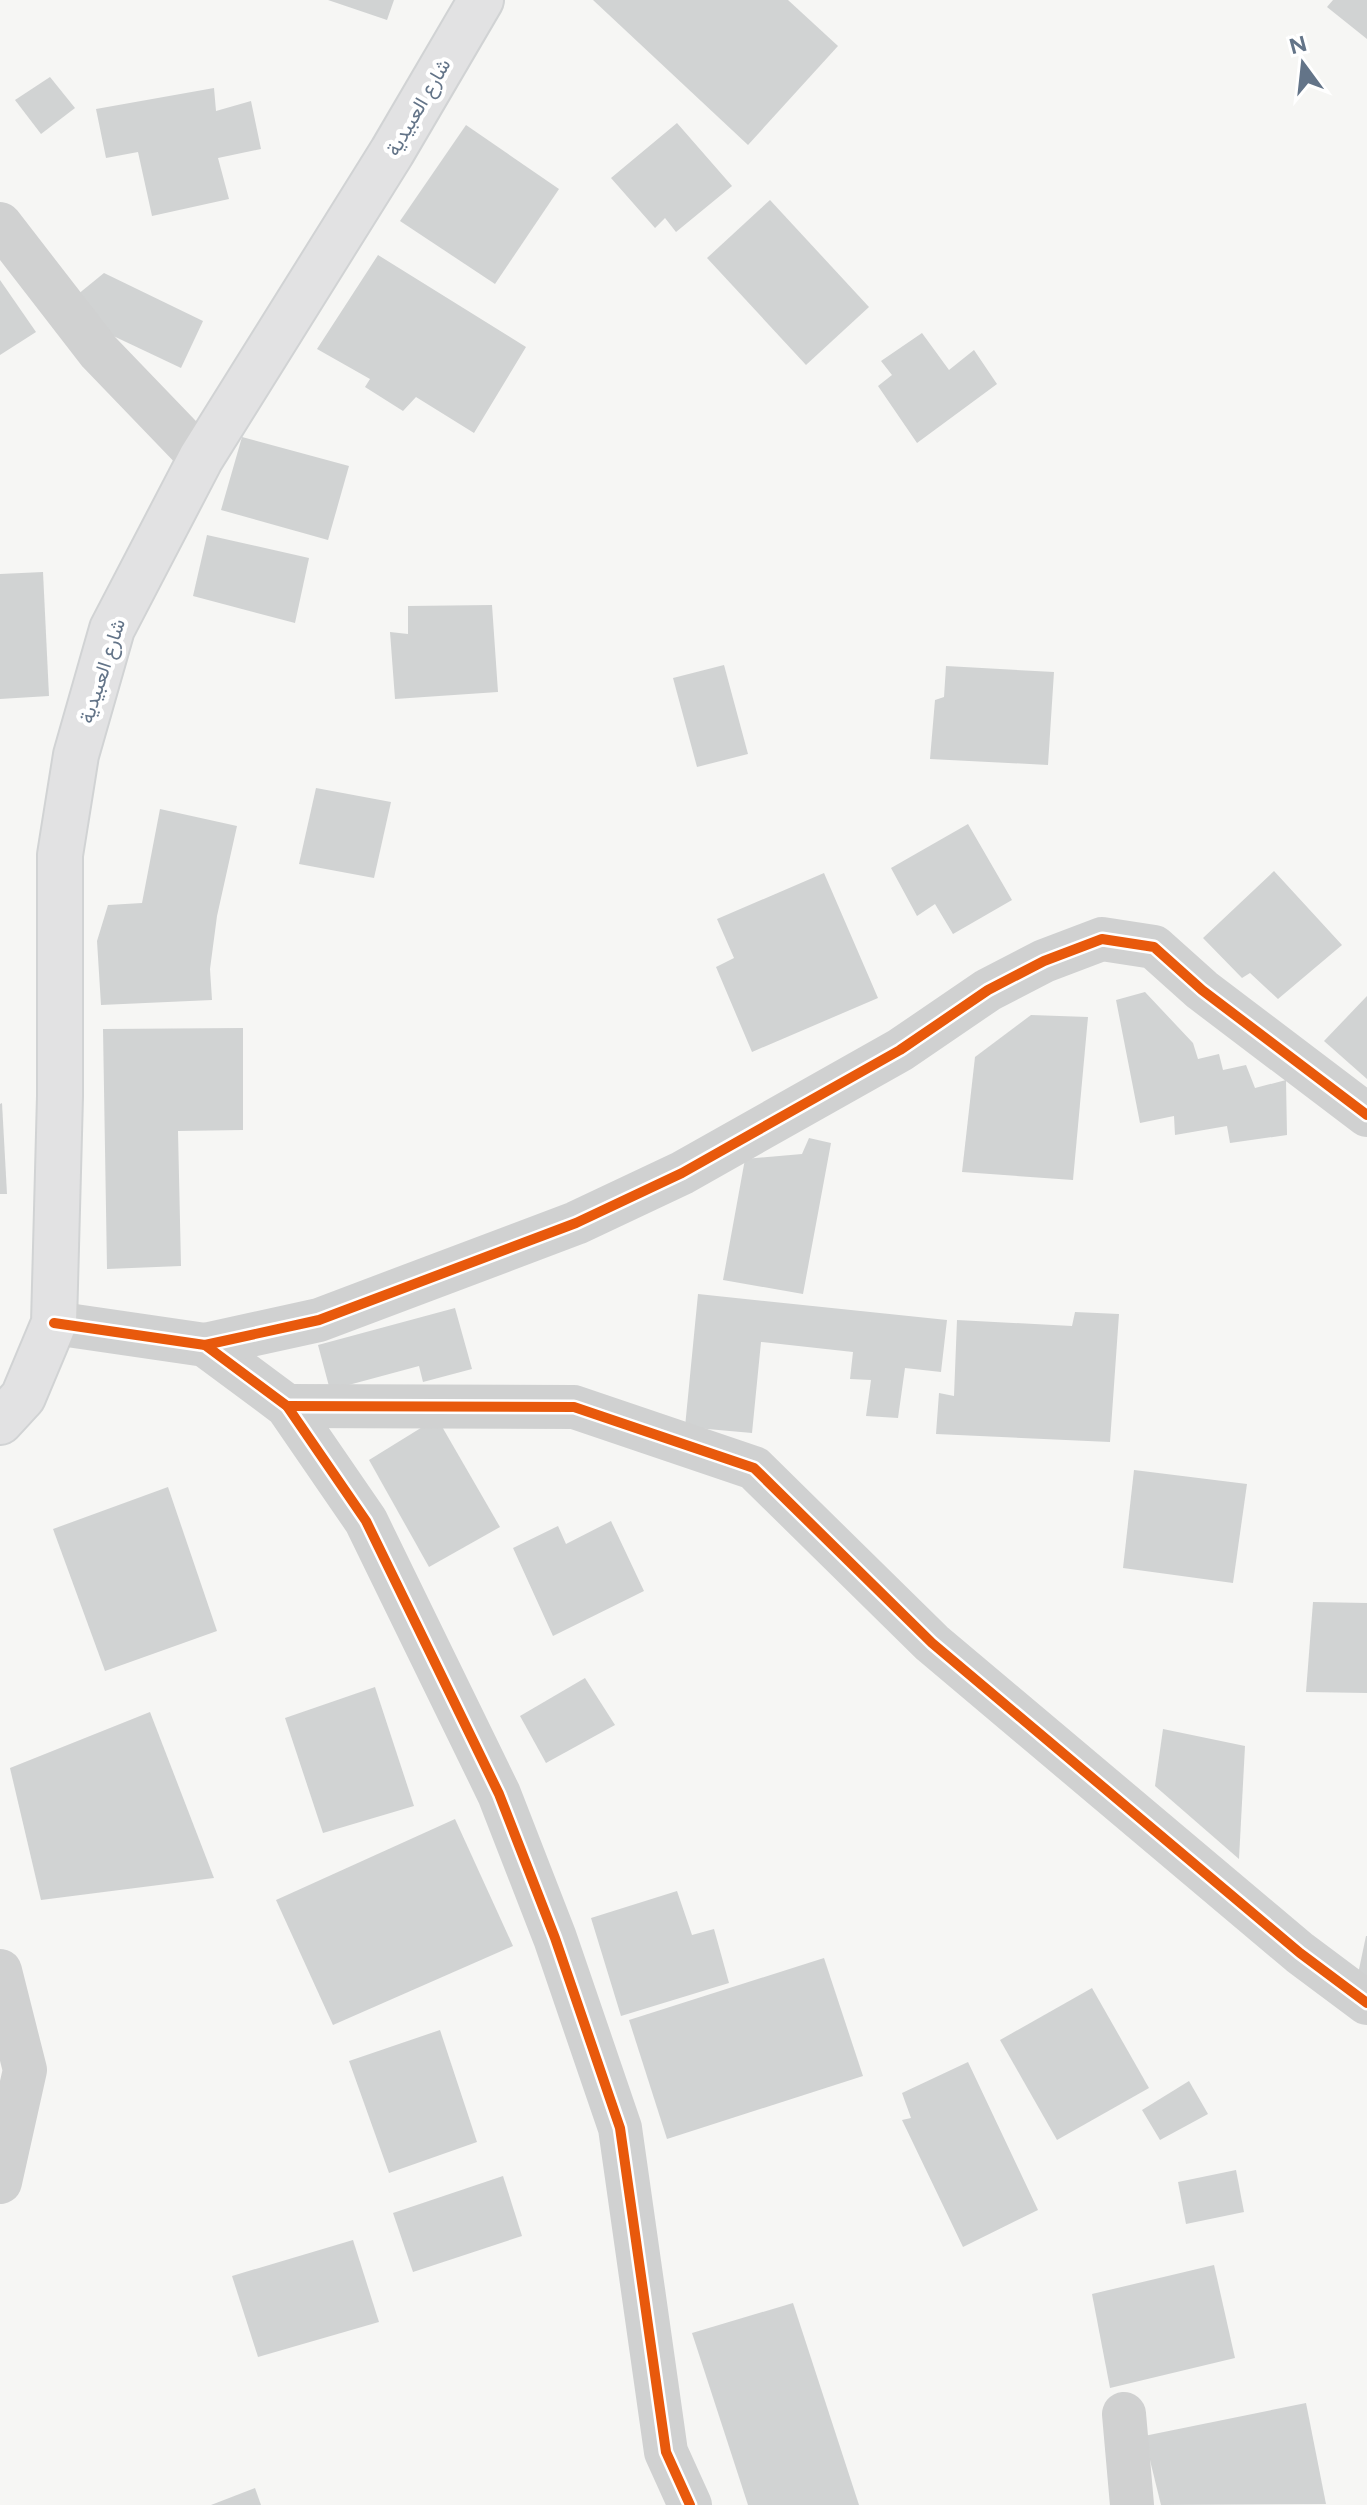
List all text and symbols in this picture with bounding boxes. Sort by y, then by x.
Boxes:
north arrow [1263,24,1343,104]
text: N [1286,30,1310,60]
street label: شارع العبيدية [380,54,457,161]
street label: شارع العبيدية [74,616,132,727]

